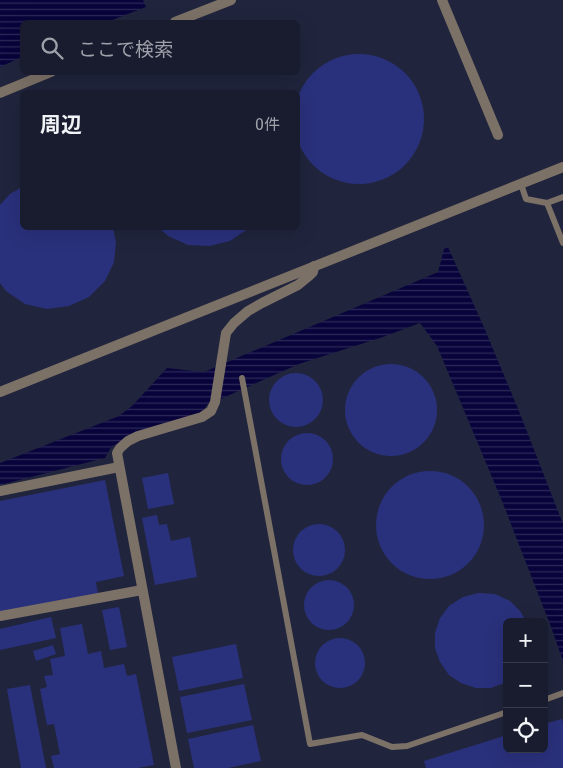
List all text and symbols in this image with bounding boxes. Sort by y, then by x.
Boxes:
search box [20,20,300,75]
icon: search [38,34,66,62]
text: ここで検索 [78,38,173,61]
text: 周辺 [40,112,82,138]
text: 0件 [255,115,280,134]
map controls [503,618,548,753]
button: + [503,618,548,663]
button: − [503,663,548,708]
button: locate [503,708,548,753]

